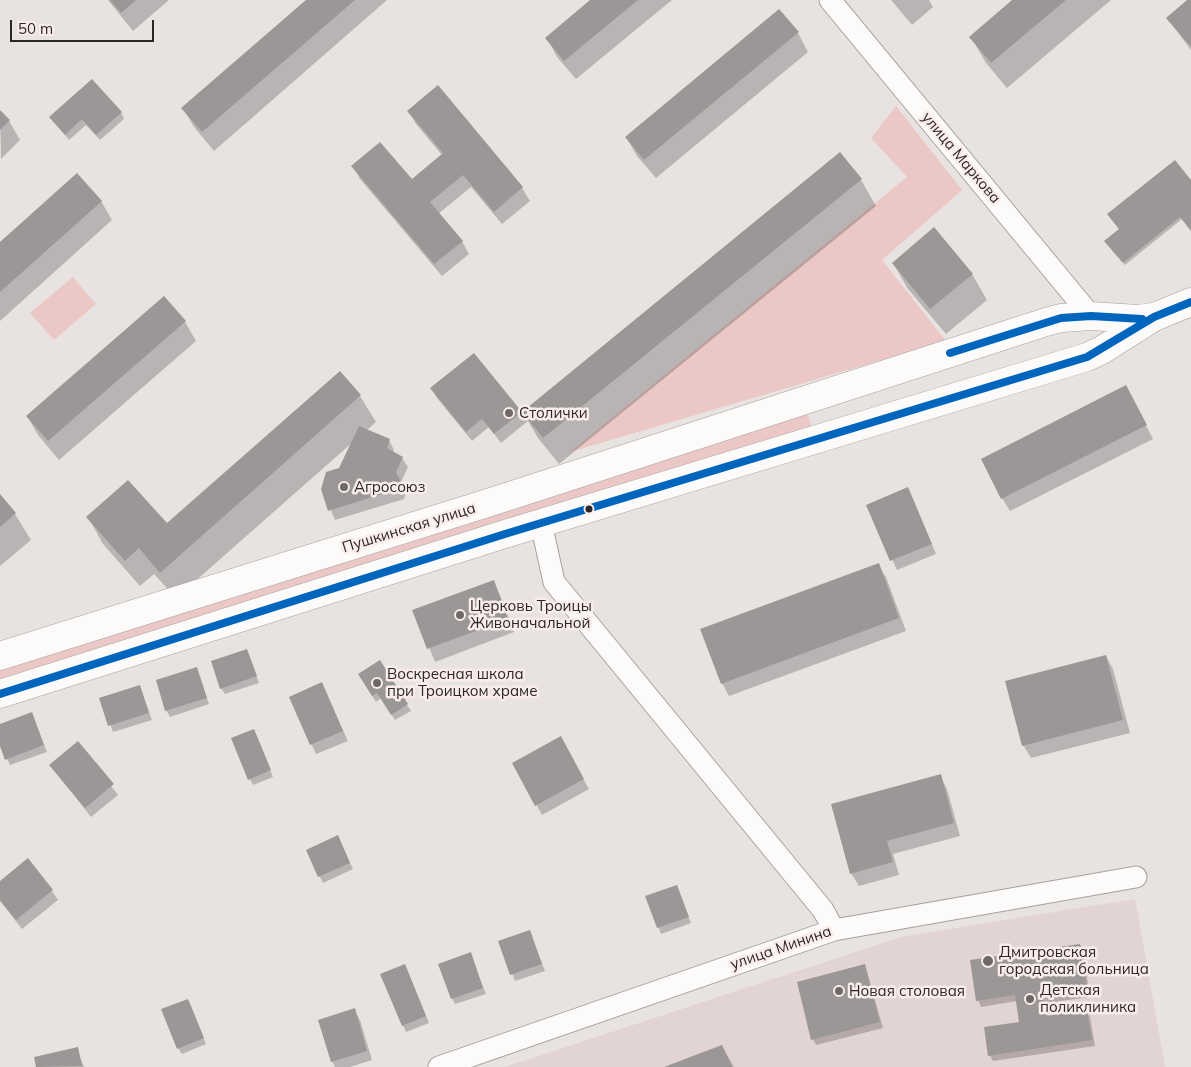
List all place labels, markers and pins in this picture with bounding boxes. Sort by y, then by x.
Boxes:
place label: Столички [519,404,588,422]
marker: Столички [503,407,515,419]
place label: Агросоюз [354,478,425,496]
marker: Агросоюз [338,481,350,493]
unlabelled marker [584,504,594,514]
place label: Церковь Троицы Живоначальной [470,597,592,632]
marker: Церковь Троицы Живоначальной [454,609,466,621]
place label: Воскресная школа при Троицком храме [387,665,537,700]
marker: Воскресная школа при Троицком храме [371,677,383,689]
place label: Дмитровская городская больница [999,943,1149,978]
marker: Дмитровская городская больница [981,954,995,968]
place label: Детская поликлиника [1040,981,1136,1016]
place label: Новая столовая [849,982,965,1000]
marker: Новая столовая [833,985,845,997]
marker: Детская поликлиника [1024,993,1036,1005]

